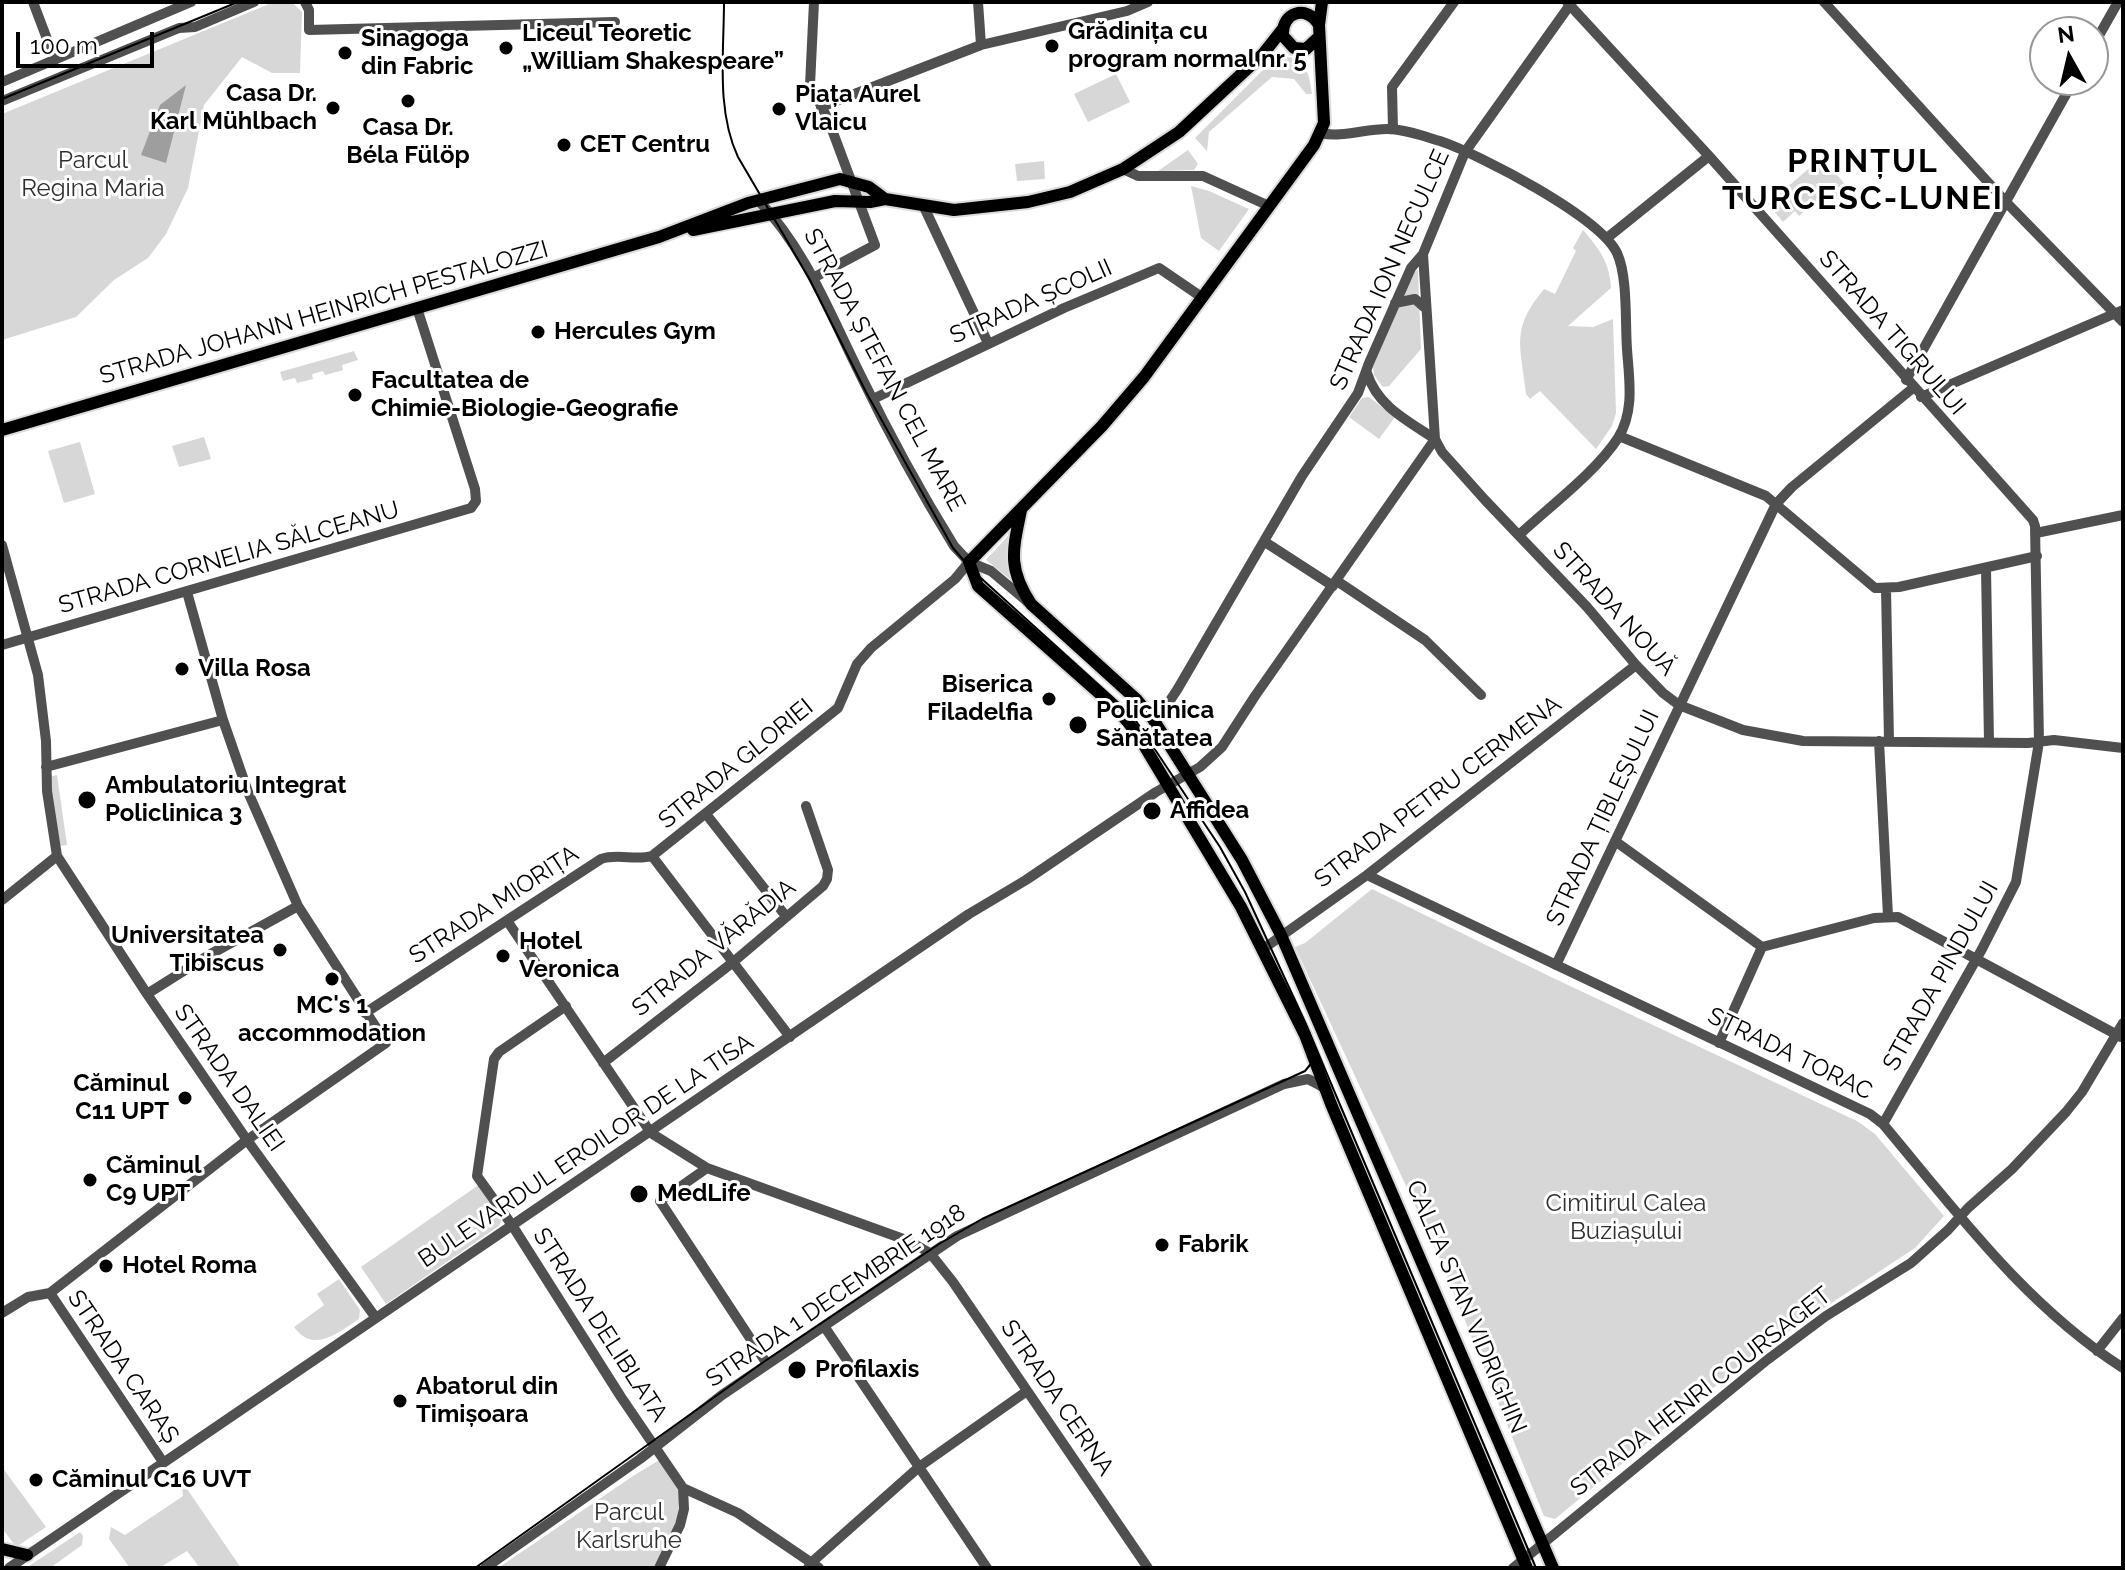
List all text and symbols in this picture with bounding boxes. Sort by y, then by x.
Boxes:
scale bar [20,16,158,66]
north arrow [2029,16,2109,96]
place label: Grădinița cu program normal nr. 5 [1068,18,1307,74]
place label: Liceul Teoretic „William Shakespeare” [522,20,784,76]
text: N [2056,20,2076,48]
place label: Sinagoga din Fabric [361,25,474,81]
text: 100 m [30,31,98,60]
marker: Grădinița cu program normal nr. 5 [1043,37,1061,55]
marker: Liceul Teoretic „William Shakespeare” [497,39,515,57]
marker: Sinagoga din Fabric [336,44,354,62]
place label: Casa Dr. Karl Mühlbach [150,80,317,136]
place label: Piața Aurel Vlaicu [795,81,920,137]
marker: Casa Dr. Béla Fülöp [399,92,417,110]
marker: Casa Dr. Karl Mühlbach [324,99,342,117]
marker: Piața Aurel Vlaicu [770,100,788,118]
place label: Casa Dr. Béla Fülöp [346,114,470,170]
place label: CET Centru [580,131,710,159]
marker: CET Centru [555,136,573,154]
district label: PRINȚUL TURCESC-LUNEI [1722,143,2004,218]
street label: STRADA ION NECULCE [1324,145,1456,395]
park label: Parcul Regina Maria [21,147,165,203]
street label: STRADA ȘTEFAN CEL MARE [797,224,971,516]
street label: STRADA JOHANN HEINRICH PESTALOZZI [96,235,552,391]
street label: STRADA TIGRULUI [1813,245,1971,421]
street label: STRADA ȘCOLII [945,253,1117,351]
place label: Hercules Gym [554,318,716,346]
marker: Hercules Gym [529,323,547,341]
place label: Facultatea de Chimie-Biologie-Geografie [371,367,678,423]
marker: Facultatea de Chimie-Biologie-Geografie [346,386,364,404]
street label: STRADA CORNELIA SĂLCEANU [55,496,403,620]
street label: STRADA NOUĂ [1546,536,1682,682]
place label: Villa Rosa [198,655,311,683]
marker: Villa Rosa [173,660,191,678]
place label: Biserica Filadelfia [927,671,1033,727]
marker: Biserica Filadelfia [1040,690,1058,708]
street label: STRADA PETRU CERMENA [1309,690,1567,894]
street label: STRADA GLORIEI [653,693,819,835]
place label: Policlinica Sănătatea [1096,697,1214,753]
street label: STRADA ȚIBLEȘULUI [1540,705,1666,931]
marker: Policlinica Sănătatea [1067,714,1089,736]
place label: Ambulatoriu Integrat Policlinica 3 [105,772,346,828]
marker: Ambulatoriu Integrat Policlinica 3 [76,789,98,811]
place label: Affidea [1170,797,1249,825]
marker: Affidea [1141,800,1163,822]
street label: STRADA MIORIȚA [404,840,584,970]
street label: STRADA VĂRĂDIA [626,873,802,1023]
street label: STRADA PINDULUI [1877,876,2005,1076]
place label: Universitatea Tibiscus [111,922,264,978]
place label: Hotel Veronica [519,928,620,984]
marker: Universitatea Tibiscus [271,941,289,959]
marker: Hotel Veronica [494,947,512,965]
marker: MC's 1 accommodation [323,970,341,988]
place label: MC's 1 accommodation [238,992,426,1048]
street label: STRADA DALIEI [168,999,290,1157]
street label: STRADA TORAC [1703,1002,1877,1106]
street label: BULEVARDUL EROILOR DE LA TISA [413,1028,759,1274]
place label: Căminul C11 UPT [73,1070,169,1126]
marker: Căminul C11 UPT [176,1089,194,1107]
place label: Căminul C9 UPT [106,1152,202,1208]
marker: Căminul C9 UPT [81,1171,99,1189]
street label: CALEA STAN VIDRIGHIN [1400,1176,1532,1438]
place label: MedLife [657,1180,751,1208]
marker: MedLife [628,1183,650,1205]
park label: Cimitirul Calea Buziașului [1546,1190,1706,1246]
street label: STRADA 1 DECEMBRIE 1918 [701,1198,971,1394]
street label: STRADA DELIBLATA [527,1223,673,1427]
place label: Fabrik [1178,1231,1249,1259]
marker: Fabrik [1153,1236,1171,1254]
place label: Hotel Roma [122,1252,257,1280]
marker: Hotel Roma [97,1257,115,1275]
street label: STRADA HENRI COURSAGET [1565,1281,1837,1503]
street label: STRADA CARAȘ [61,1285,185,1449]
street label: STRADA CERNA [994,1315,1120,1481]
place label: Profilaxis [815,1356,919,1384]
marker: Profilaxis [786,1359,808,1381]
place label: Abatorul din Timișoara [416,1373,558,1429]
marker: Abatorul din Timișoara [391,1392,409,1410]
place label: Căminul C16 UVT [52,1466,251,1494]
marker: Căminul C16 UVT [27,1471,45,1489]
park label: Parcul Karlsruhe [576,1499,682,1555]

